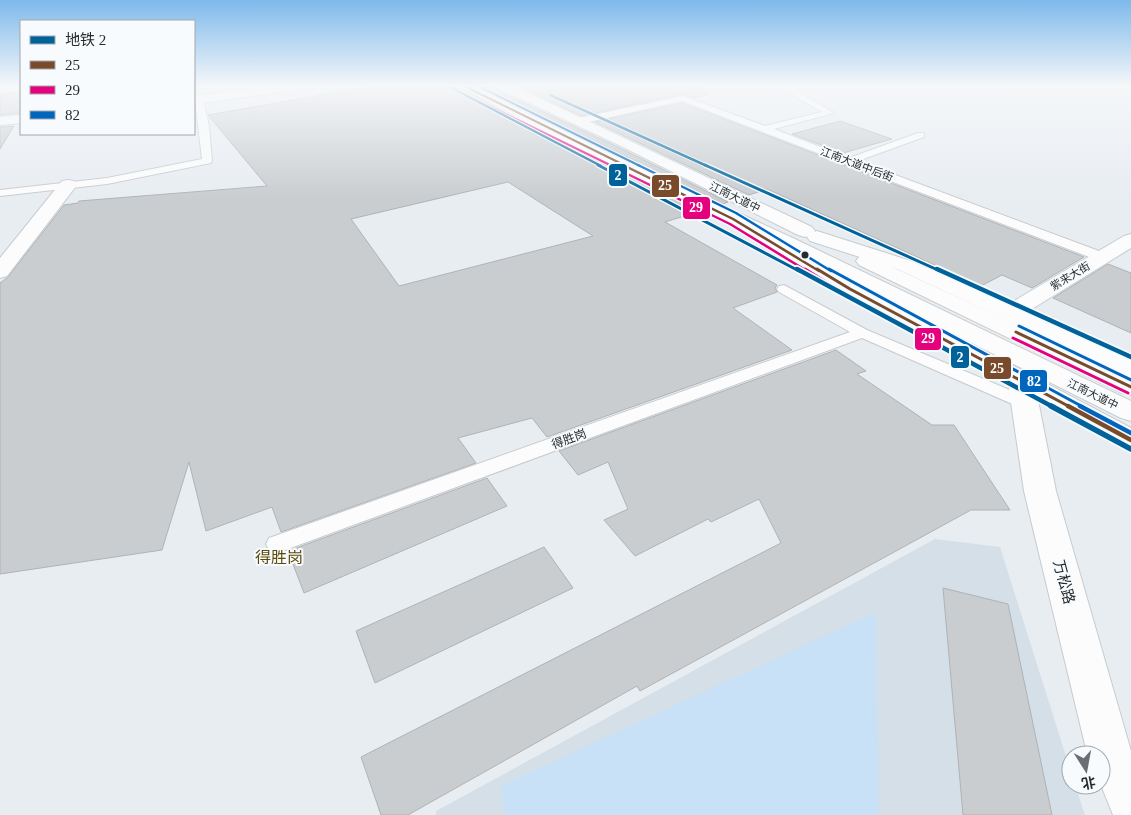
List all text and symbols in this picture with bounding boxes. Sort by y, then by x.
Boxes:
legend [20,20,195,135]
text: 地铁 2 [65,32,106,48]
text: 25 [65,57,80,73]
text: 29 [65,82,80,98]
text: 82 [65,107,80,123]
street label: 江南大道中后街 [819,145,895,183]
line badge: 2 [608,163,628,187]
text: 2 [615,168,622,183]
line badge: 25 [651,174,680,198]
text: 25 [658,178,672,193]
street label: 江南大道中 [708,180,762,214]
line badge: 29 [682,196,711,220]
text: 29 [689,200,703,215]
unlabelled marker [800,250,810,260]
street label: 紫来大街 [1048,260,1092,292]
line badge: 29 [914,327,942,351]
text: 29 [921,331,935,346]
line badge: 2 [950,345,970,369]
text: 2 [957,350,964,365]
line badge: 25 [983,356,1012,380]
text: 25 [990,361,1004,376]
line badge: 82 [1019,369,1048,393]
text: 82 [1027,374,1041,389]
street label: 江南大道中 [1066,377,1120,411]
street label: 得胜岗 [550,426,588,452]
district label: 得胜岗 [255,549,303,566]
street label: 万松路 [1050,558,1078,606]
north arrow [1061,745,1111,795]
text: 北 [1080,774,1097,791]

